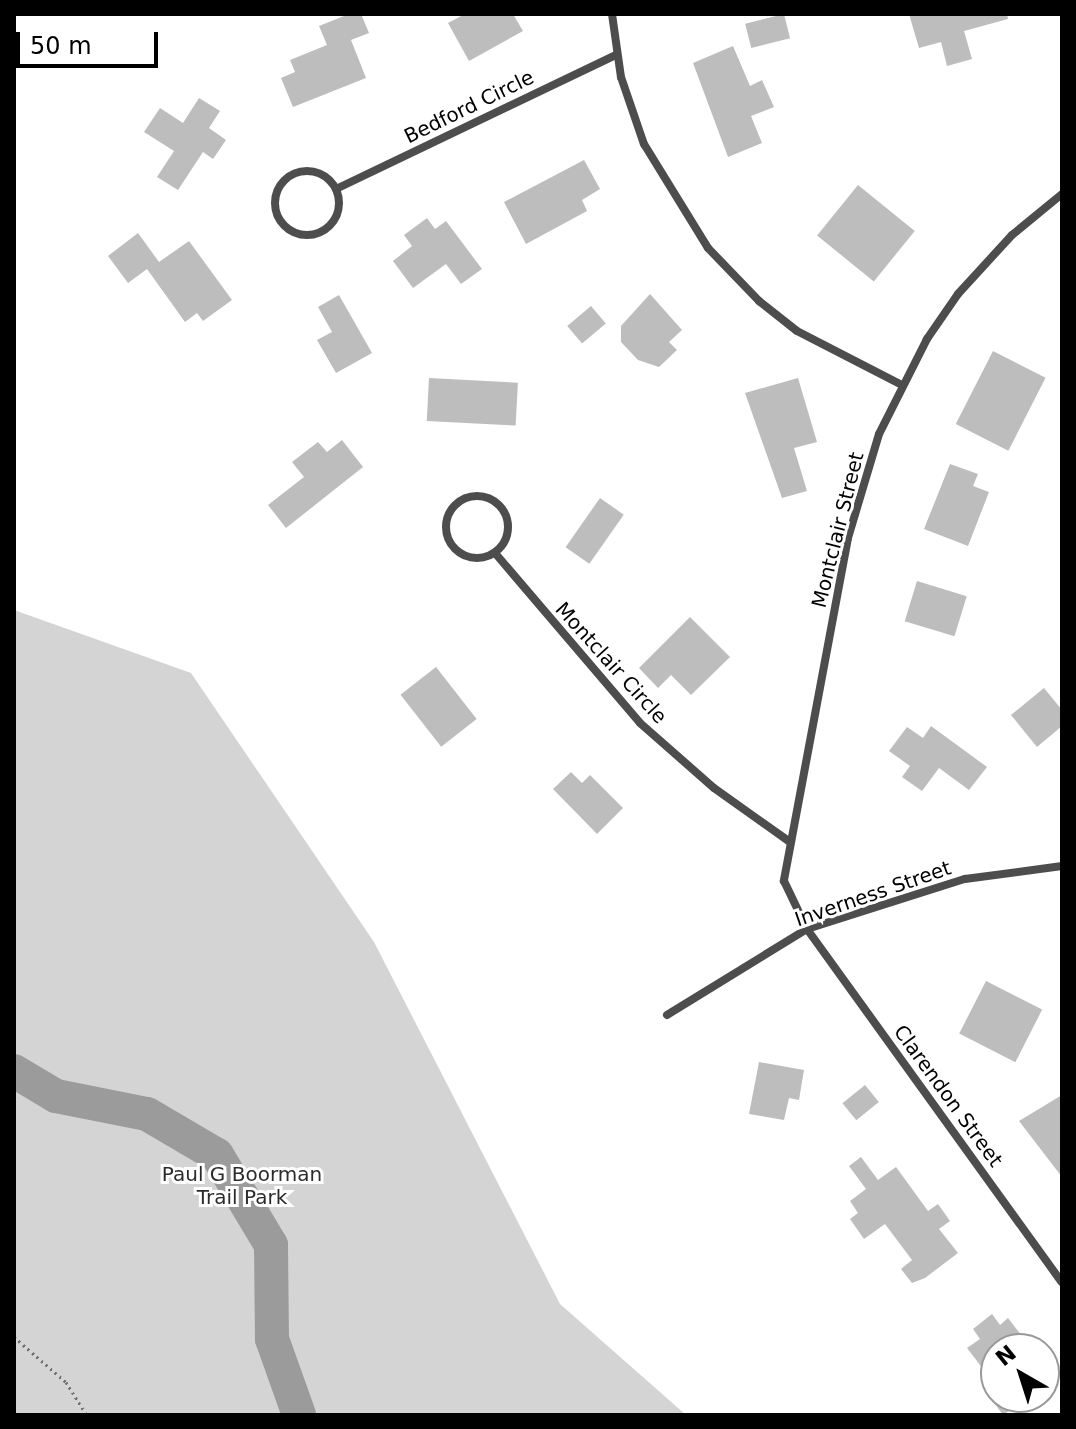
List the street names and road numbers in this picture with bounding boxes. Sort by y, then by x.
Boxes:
street label: Bedford Circle [400,65,538,149]
street label: Montclair Street [807,450,869,610]
street label: Montclair Circle [550,597,672,729]
street label: Inverness Street [792,856,954,932]
street label: Clarendon Street [889,1020,1007,1172]

